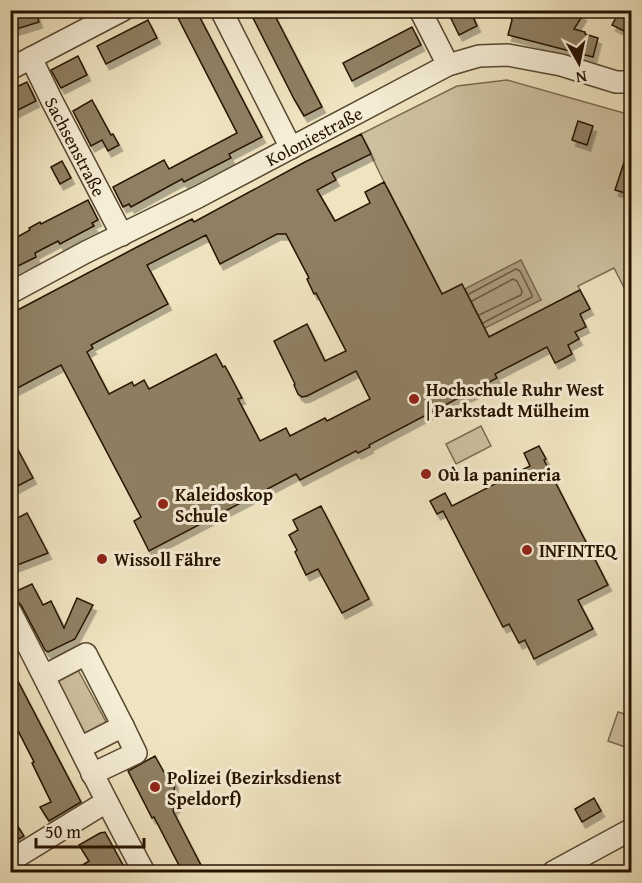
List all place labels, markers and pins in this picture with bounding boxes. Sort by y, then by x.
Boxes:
place label: Hochschule Ruhr West | Parkstadt Mülheim [426,376,604,424]
marker: Hochschule Ruhr West | Parkstadt Mülheim [407,392,421,406]
place label: Où la panineria [438,461,561,488]
marker: Où la panineria [419,467,433,481]
place label: Kaleidoskop Schule [175,481,273,529]
marker: Kaleidoskop Schule [156,497,170,511]
place label: INFINTEQ [539,537,618,564]
marker: INFINTEQ [520,543,534,557]
place label: Wissoll Fähre [114,546,221,573]
marker: Wissoll Fähre [95,552,109,566]
place label: Polizei (Bezirksdienst Speldorf) [167,764,342,812]
marker: Polizei (Bezirksdienst Speldorf) [148,780,162,794]

